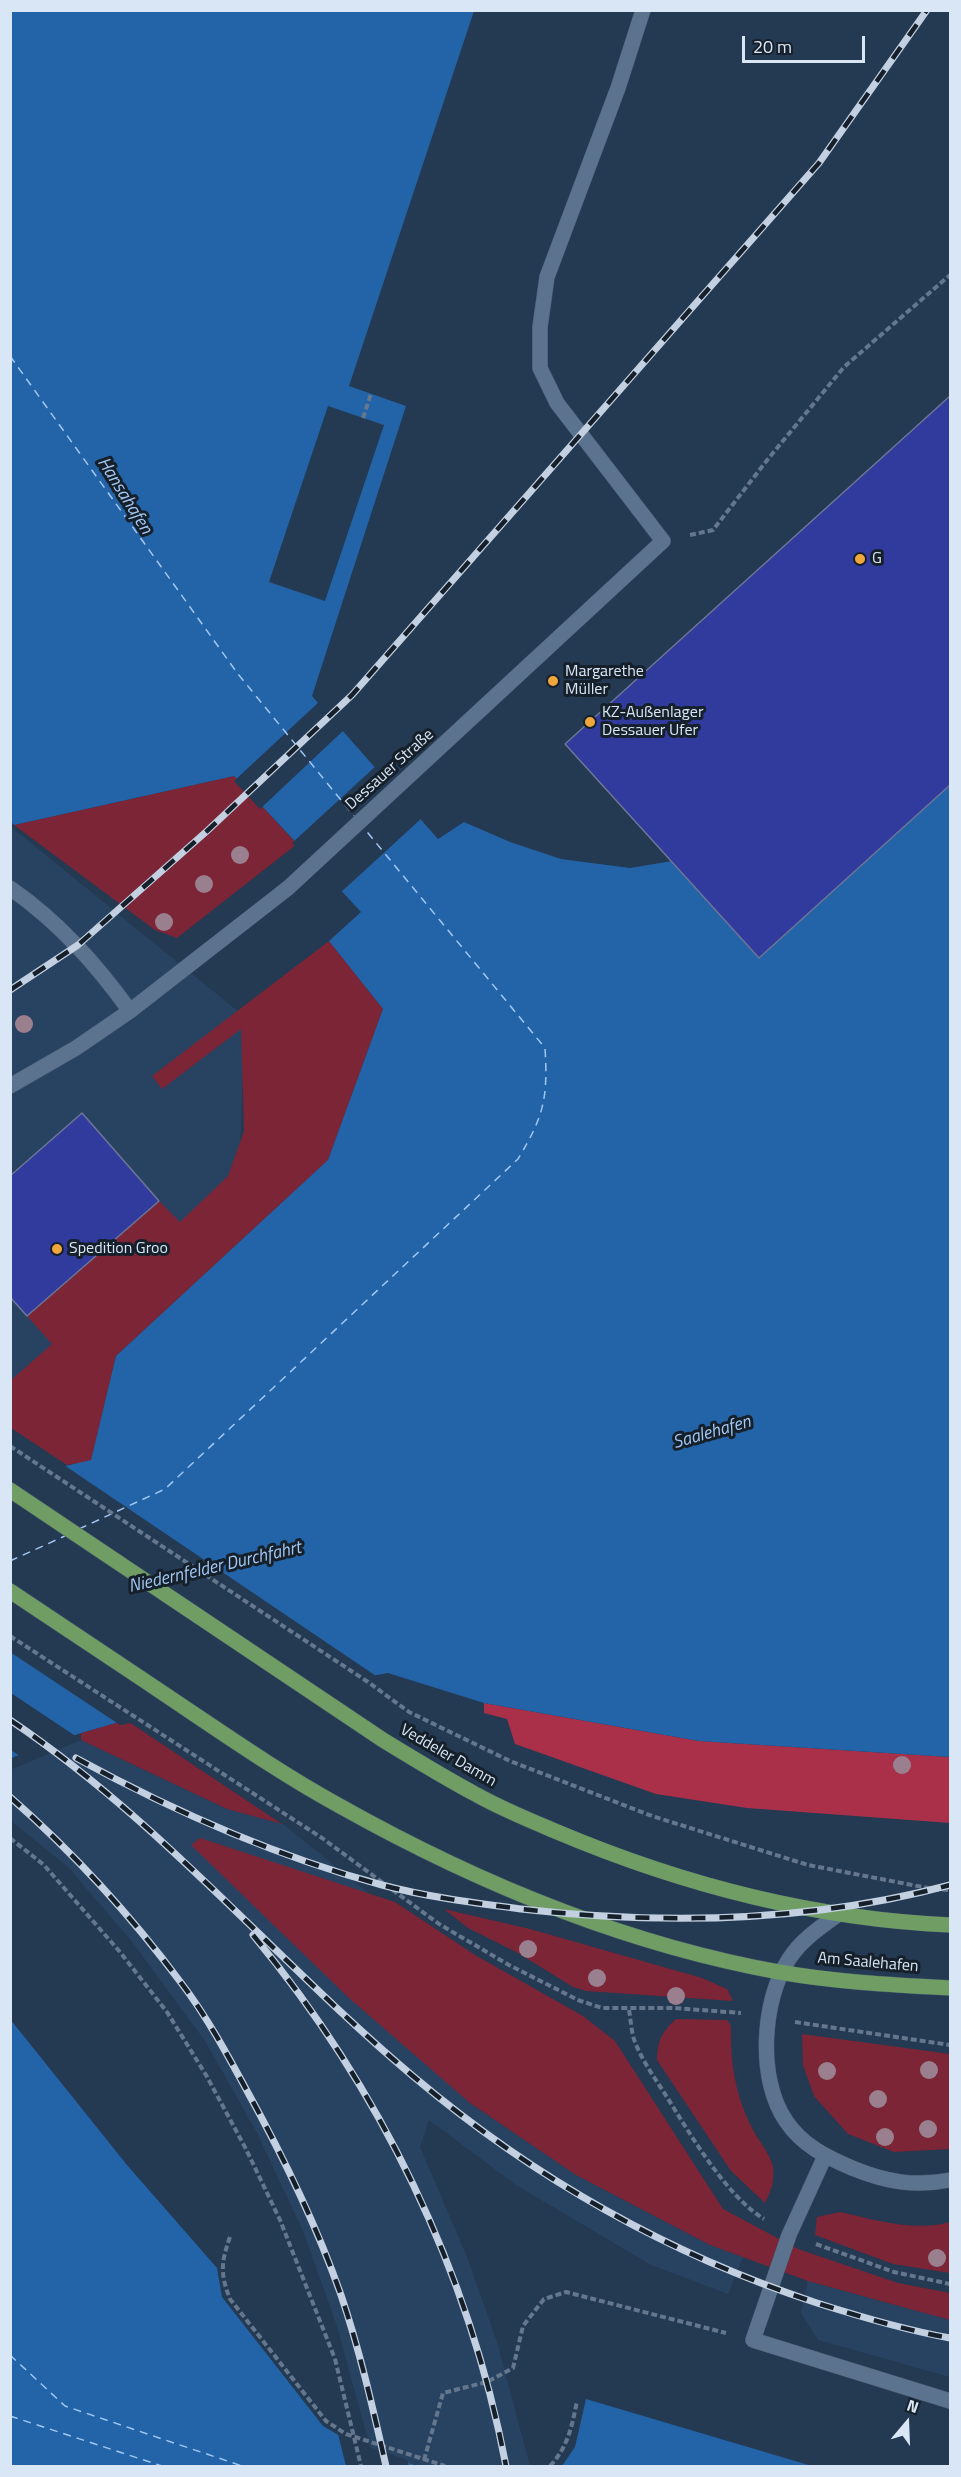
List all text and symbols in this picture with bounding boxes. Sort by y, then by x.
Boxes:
scale bar [745,24,868,62]
text: 20 m [753,33,792,60]
water label: Hansahafen [92,454,156,538]
place label: G [872,549,882,569]
marker: G [853,552,867,566]
place label: Margarethe Müller [565,662,644,700]
marker: Margarethe Müller [546,674,560,688]
place label: KZ-Außenlager Dessauer Ufer [602,703,703,741]
marker: KZ-Außenlager Dessauer Ufer [583,715,597,729]
street label: Dessauer Straße [342,725,438,815]
place label: Spedition Groo [69,1239,168,1259]
marker: Spedition Groo [50,1242,64,1256]
water label: Saalehafen [671,1412,753,1454]
water label: Niedernfelder Durchfahrt [127,1538,303,1598]
street label: Veddeler Damm [397,1721,499,1791]
street label: Am Saalehafen [817,1949,919,1977]
north arrow [877,2393,937,2453]
text: N [904,2393,922,2419]

